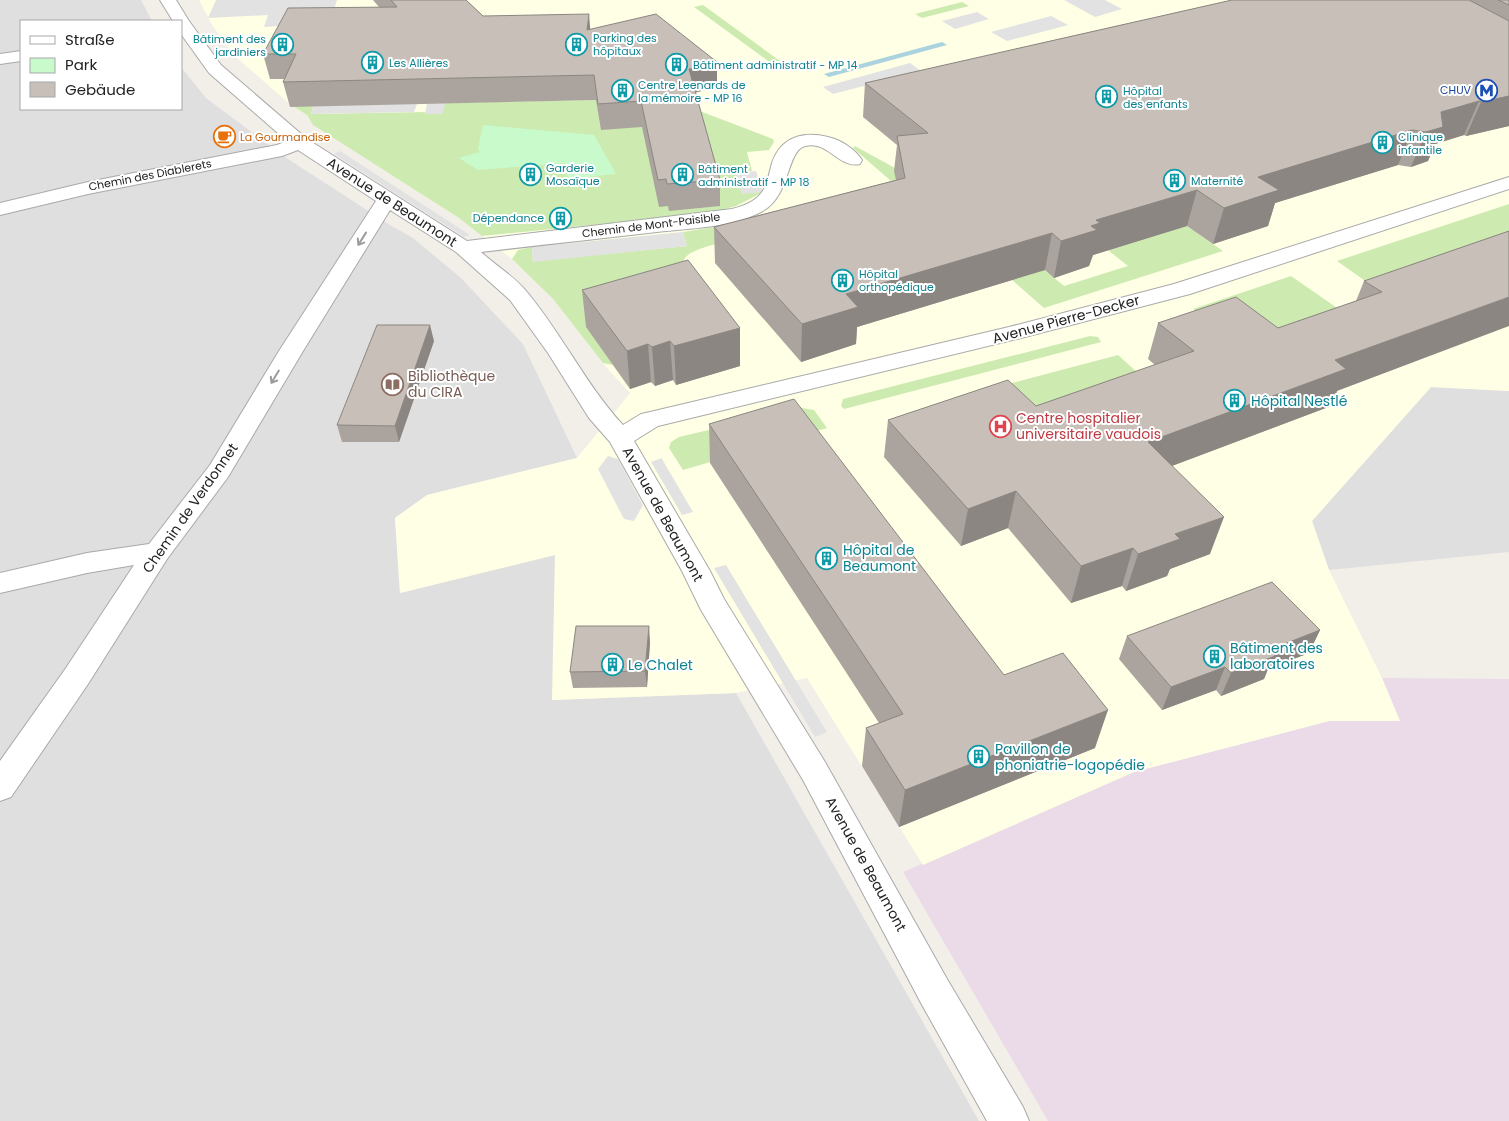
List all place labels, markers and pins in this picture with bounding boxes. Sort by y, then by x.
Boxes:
place label: Parking des hôpitaux [593,30,657,59]
place label: Bâtiment des jardiniers [193,31,266,60]
building icon: Parking des hôpitaux [565,32,589,56]
building icon: Bâtiment des jardiniers [270,33,294,57]
building icon: Les Allières [361,51,385,75]
building icon: Bâtiment administratif - MP 14 [665,53,689,77]
place label: Les Allières [389,55,449,71]
place label: Bâtiment administratif - MP 14 [693,57,858,73]
place label: Centre Leenards de la mémoire - MP 16 [638,77,746,106]
metro station icon: CHUV [1475,78,1499,102]
building icon: Centre Leenards de la mémoire - MP 16 [610,79,634,103]
place label: CHUV [1440,82,1472,98]
place label: Hôpital des enfants [1123,83,1188,112]
building icon: Hôpital des enfants [1095,85,1119,109]
cafe icon: La Gourmandise [212,125,236,149]
place label: La Gourmandise [240,129,331,145]
place label: Clinique infantile [1398,129,1443,158]
building icon: Clinique infantile [1370,131,1394,155]
place label: Garderie Mosaïque [546,160,600,189]
place label: Bâtiment administratif - MP 18 [698,161,809,190]
building icon: Garderie Mosaïque [518,162,542,186]
building icon: Bâtiment administratif - MP 18 [670,163,694,187]
building icon: Maternité [1163,169,1187,193]
place label: Maternité [1191,173,1244,189]
building icon: Dépendance [548,206,572,230]
place label: Dépendance [473,210,544,226]
place label: Hôpital orthopédique [859,266,934,295]
building icon: Hôpital orthopédique [831,268,855,292]
place label: Bibliothèque du CIRA [408,366,495,402]
library icon: Bibliothèque du CIRA [380,372,404,396]
building icon: Hôpital Nestlé [1223,389,1247,413]
place label: Hôpital Nestlé [1251,391,1348,411]
place label: Centre hospitalier universitaire vaudois [1016,408,1161,444]
hospital icon: Centre hospitalier universitaire vaudois [988,414,1012,438]
place label: Hôpital de Beaumont [843,540,916,576]
building icon: Hôpital de Beaumont [815,546,839,570]
place label: Bâtiment des laboratoires [1230,638,1323,674]
building icon: Bâtiment des laboratoires [1202,644,1226,668]
building icon: Le Chalet [600,653,624,677]
place label: Le Chalet [628,655,693,675]
place label: Pavillon de phoniatrie-logopédie [995,739,1145,775]
building icon: Pavillon de phoniatrie-logopédie [967,745,991,769]

